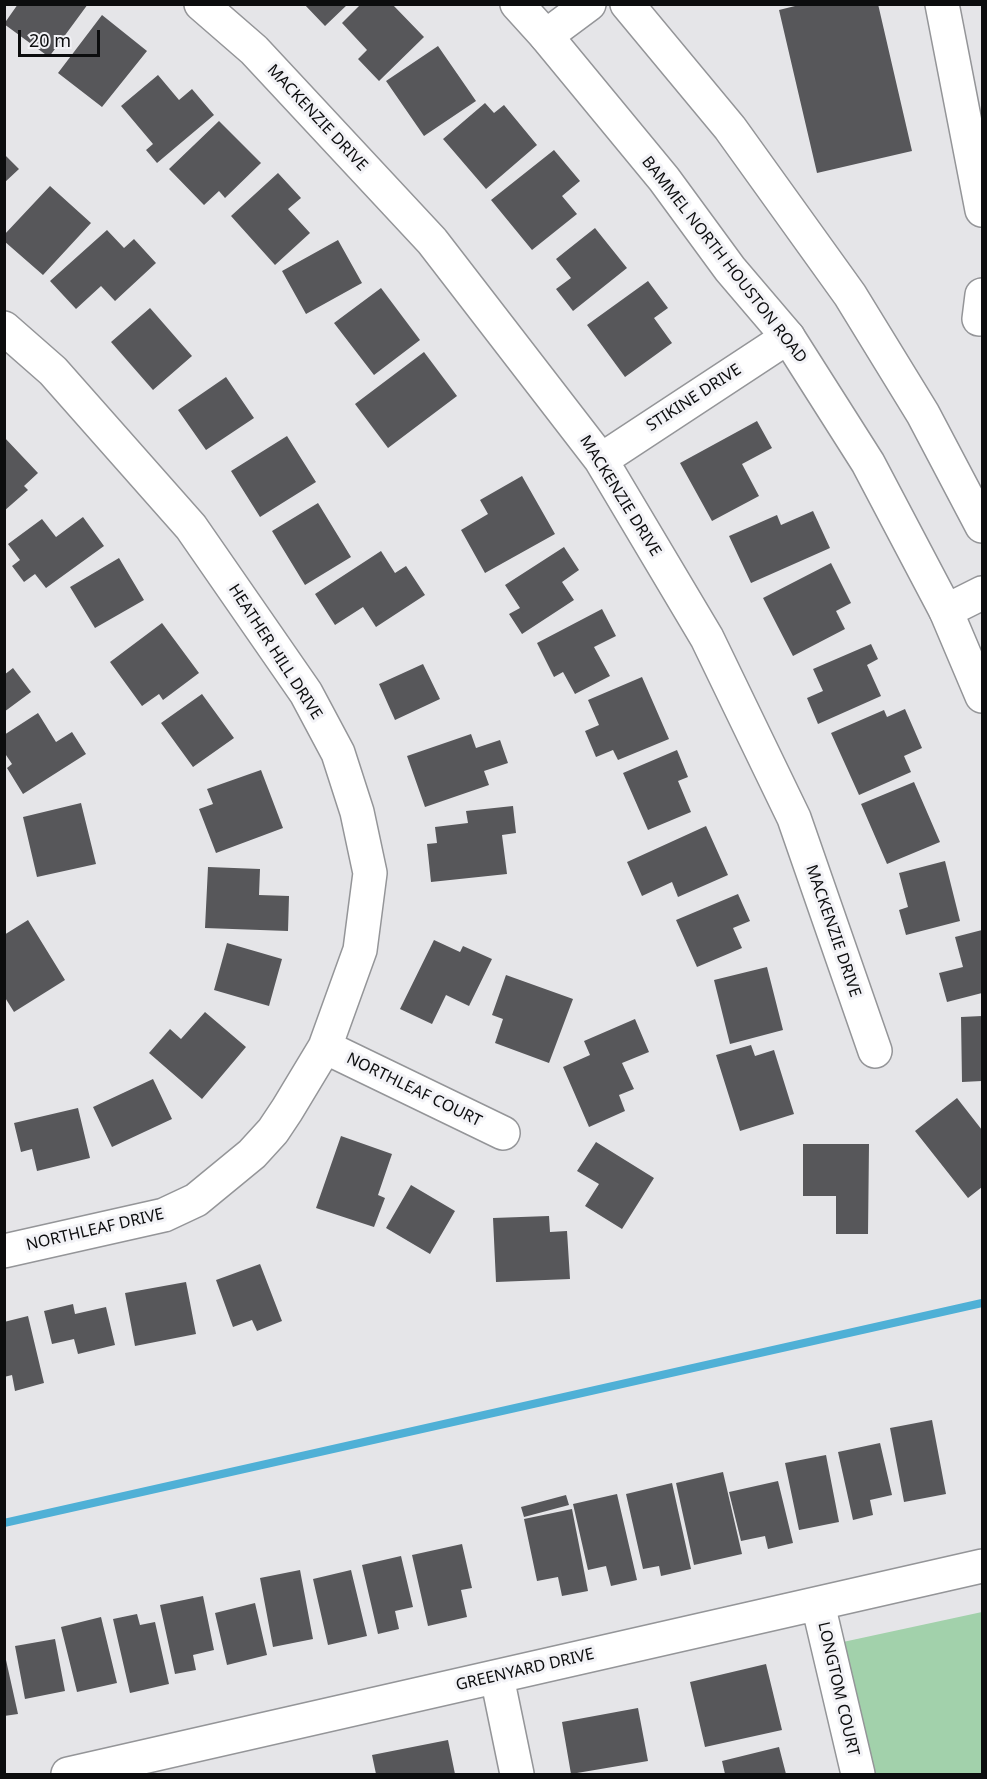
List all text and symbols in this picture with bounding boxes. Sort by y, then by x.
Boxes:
scale bar [21,18,104,56]
text: 20 m [29,28,71,52]
street label: MACKENZIE DRIVE [263,61,371,175]
street label: BAMMEL NORTH HOUSTON ROAD [637,153,811,367]
street label: STIKINE DRIVE [643,360,745,436]
street label: MACKENZIE DRIVE [575,432,665,560]
street label: HEATHER HILL DRIVE [224,581,326,723]
street label: MACKENZIE DRIVE [801,862,865,1000]
street label: NORTHLEAF COURT [343,1049,485,1131]
street label: NORTHLEAF DRIVE [24,1205,166,1255]
street label: LONGTOM COURT [813,1620,863,1758]
street label: GREENYARD DRIVE [454,1645,596,1695]

